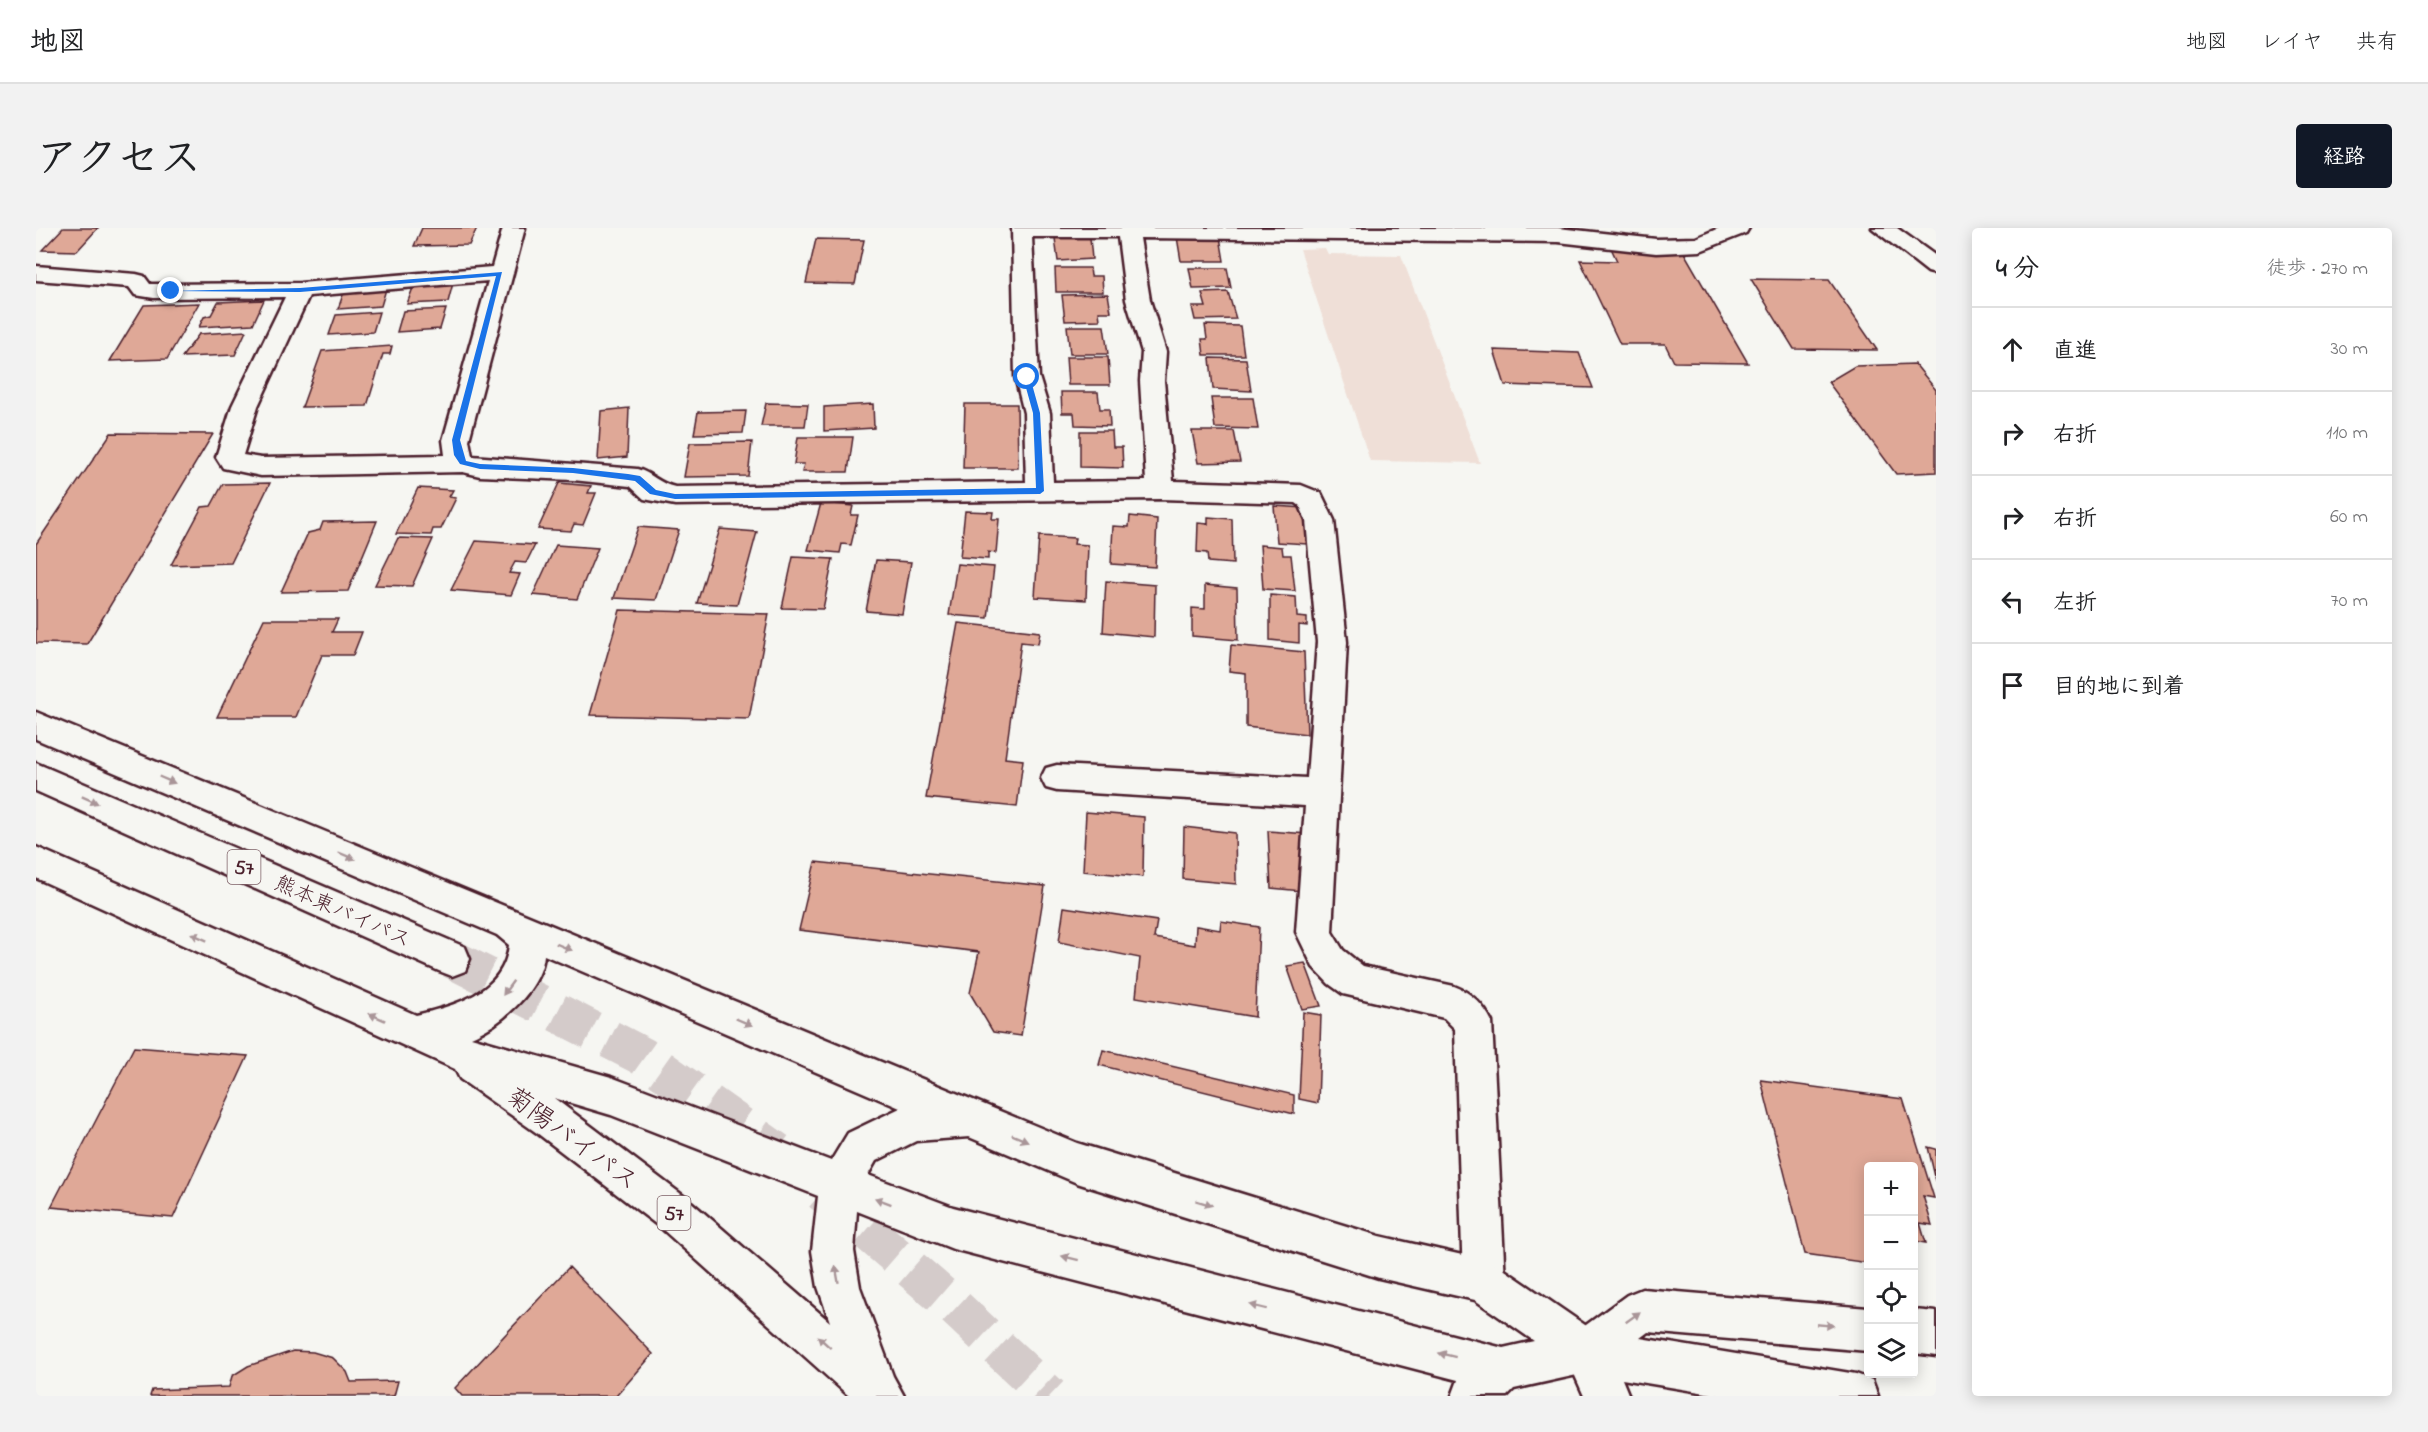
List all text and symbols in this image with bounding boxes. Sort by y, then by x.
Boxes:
text: 地図 [30,23,86,64]
text: 地図 [2186,28,2228,58]
text: レイヤ [2261,28,2323,58]
text: 共有 [2356,28,2398,58]
button: 経路 [2296,124,2392,188]
text: アクセス [36,130,201,191]
text: 4 分 [1996,251,2039,289]
text: 徒歩 · 270 m [2266,255,2368,284]
route end [157,277,183,303]
icon: ahead [1996,333,2029,366]
text: 30 m [2331,335,2368,364]
text: 直進 [2053,336,2097,368]
route start [1013,363,1039,389]
icon: right [1996,417,2029,450]
text: 110 m [2326,419,2368,448]
text: 右折 [2053,420,2097,452]
icon: right [1996,501,2029,534]
text: 60 m [2330,503,2368,532]
text: 右折 [2053,504,2097,536]
icon: left [1996,585,2029,618]
text: 70 m [2331,587,2368,616]
text: 左折 [2053,588,2097,620]
icon: arrive [1996,669,2029,702]
text: 目的地に到着 [2053,672,2185,704]
one-way arrow [159,775,177,785]
one-way arrow [81,795,99,805]
road number: 57 [228,850,260,884]
one-way arrow [339,851,357,861]
street label: 熊本東バイパス [269,869,415,956]
one-way arrow [191,932,208,941]
one-way arrow [555,943,573,952]
one-way arrow [502,979,514,995]
one-way arrow [369,1012,386,1021]
one-way arrow [735,1018,753,1027]
street label: 菊陽バイパス [497,1079,645,1201]
one-way arrow [1012,1134,1029,1143]
map controls [1864,1162,1918,1378]
button: + [1864,1162,1918,1216]
one-way arrow [874,1195,892,1205]
road number: 57 [658,1196,690,1230]
one-way arrow [1195,1198,1213,1208]
button: − [1864,1216,1918,1270]
one-way arrow [1060,1252,1079,1262]
one-way arrow [832,1264,841,1283]
button: locate [1864,1270,1918,1324]
one-way arrow [1249,1301,1267,1311]
one-way arrow [1625,1311,1640,1323]
one-way arrow [1816,1320,1835,1330]
button: layers [1864,1324,1918,1378]
one-way arrow [817,1336,832,1349]
one-way arrow [1438,1350,1456,1360]

